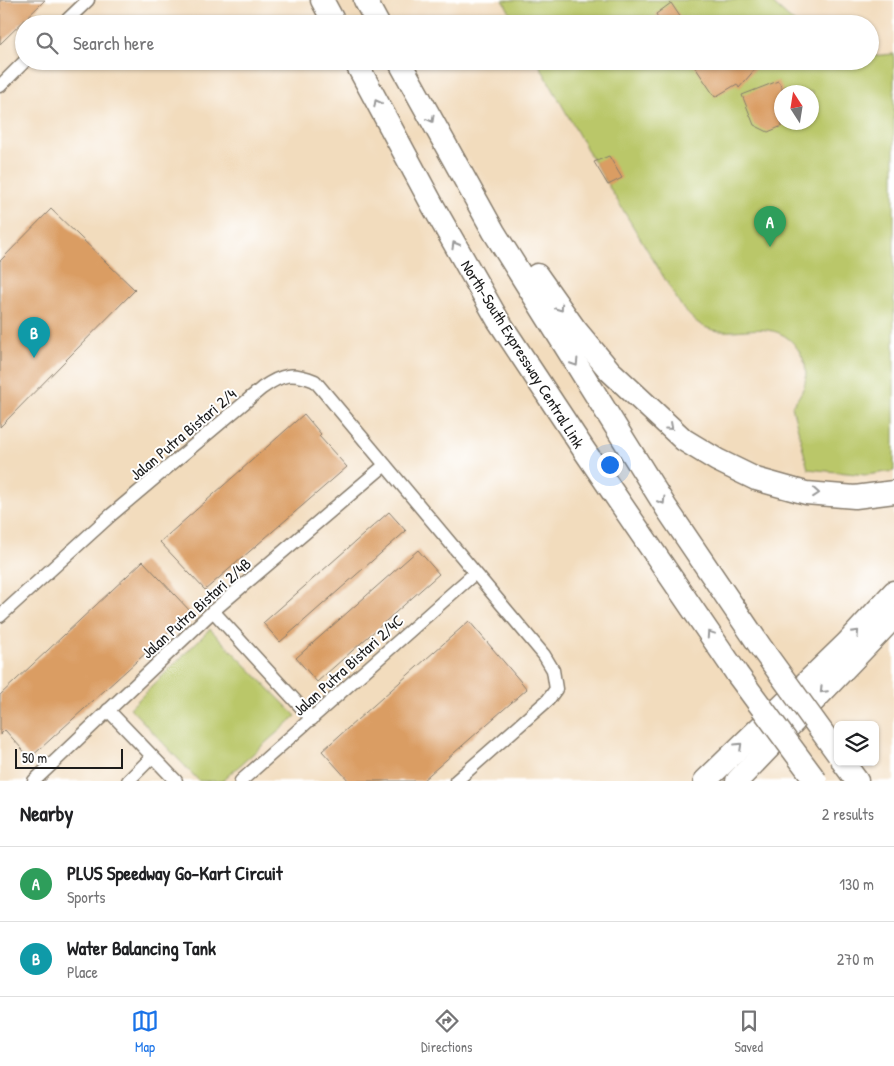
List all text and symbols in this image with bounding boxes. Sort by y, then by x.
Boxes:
search box [15,15,879,70]
icon: search [33,29,61,57]
text: Search here [73,30,154,56]
north arrow [774,85,819,130]
one-way arrow [374,99,384,108]
one-way arrow [425,114,435,123]
pin: A [754,206,786,247]
one-way arrow [452,242,462,251]
street label: North–South Expressway Central Link [456,256,590,453]
one-way arrow [554,302,563,312]
pin: B [18,317,50,358]
one-way arrow [569,357,579,366]
street label: Jalan Putra Bistari 2/4 [125,383,241,485]
one-way arrow [664,422,673,431]
your location [597,452,623,478]
one-way arrow [812,488,820,499]
one-way arrow [655,495,665,504]
street label: Jalan Putra Bistari 2/4B [136,553,256,663]
street label: Jalan Putra Bistari 2/4C [288,609,408,720]
one-way arrow [707,630,716,640]
one-way arrow [850,630,859,639]
one-way arrow [820,684,829,693]
map controls [834,721,879,766]
button: layers [834,721,879,766]
one-way arrow [734,743,743,752]
scale bar [15,746,122,769]
text: 50 m [22,748,47,767]
text: Nearby [20,799,73,828]
text: 2 results [822,803,874,825]
text: PLUS Speedway Go-Kart Circuit [67,860,283,886]
text: A [32,873,40,895]
text: 130 m [839,873,874,895]
text: Sports [67,886,105,908]
text: Water Balancing Tank [67,935,216,961]
text: B [32,948,40,970]
text: 270 m [837,948,874,970]
text: Place [67,961,98,983]
tab: Map [131,1007,159,1056]
tab: Directions [421,1007,472,1056]
tab: Saved [734,1007,763,1056]

